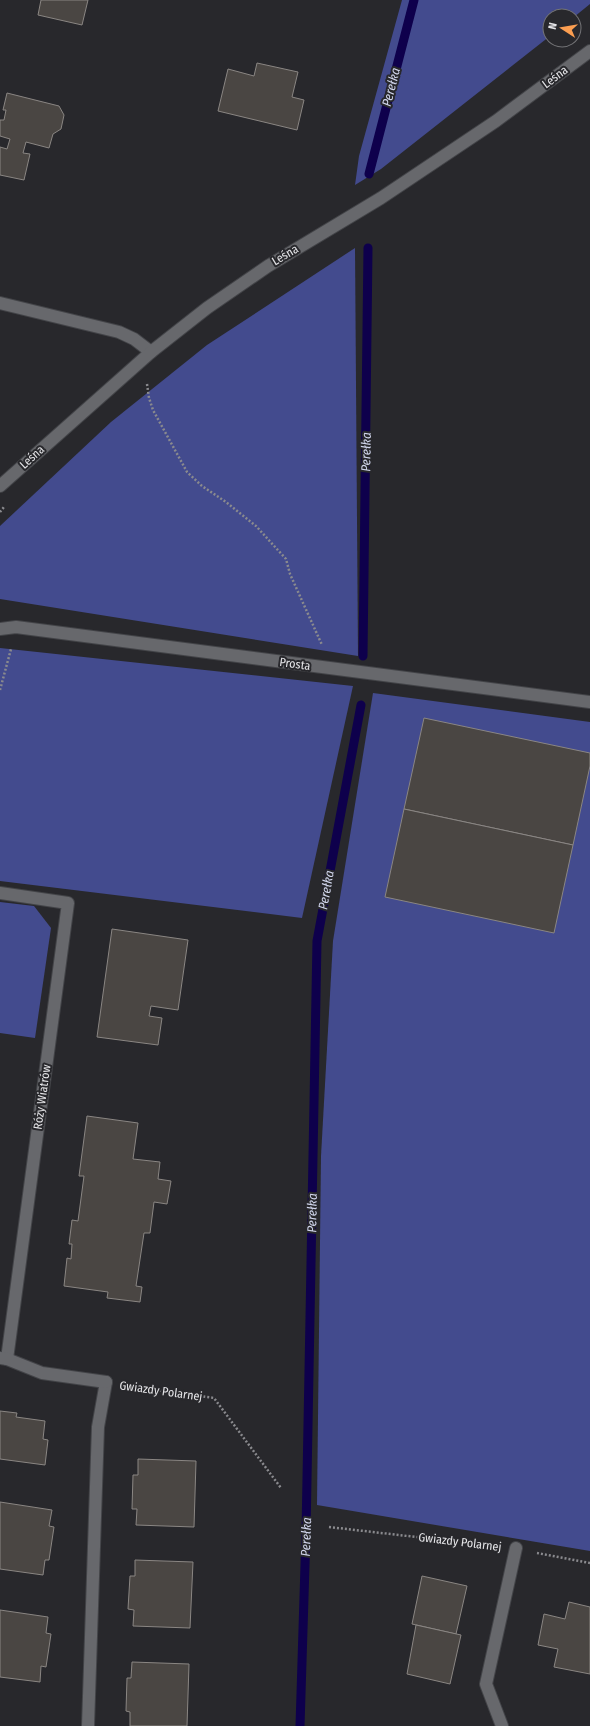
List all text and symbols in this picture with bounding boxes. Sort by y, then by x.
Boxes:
north arrow [542,8,582,48]
text: N [546,21,560,31]
street label: Leśna [539,63,571,91]
water label: Perełka [379,66,403,108]
street label: Leśna [269,242,301,268]
water label: Perełka [358,432,374,472]
street label: Leśna [17,442,47,472]
street label: Prosta [279,655,311,673]
water label: Perełka [315,869,337,911]
street label: Róży Wiatrów [31,1064,53,1130]
water label: Perełka [304,1193,320,1233]
street label: Gwiazdy Polarnej [119,1378,203,1404]
water label: Perełka [298,1517,314,1557]
street label: Gwiazdy Polarnej [418,1530,502,1554]

